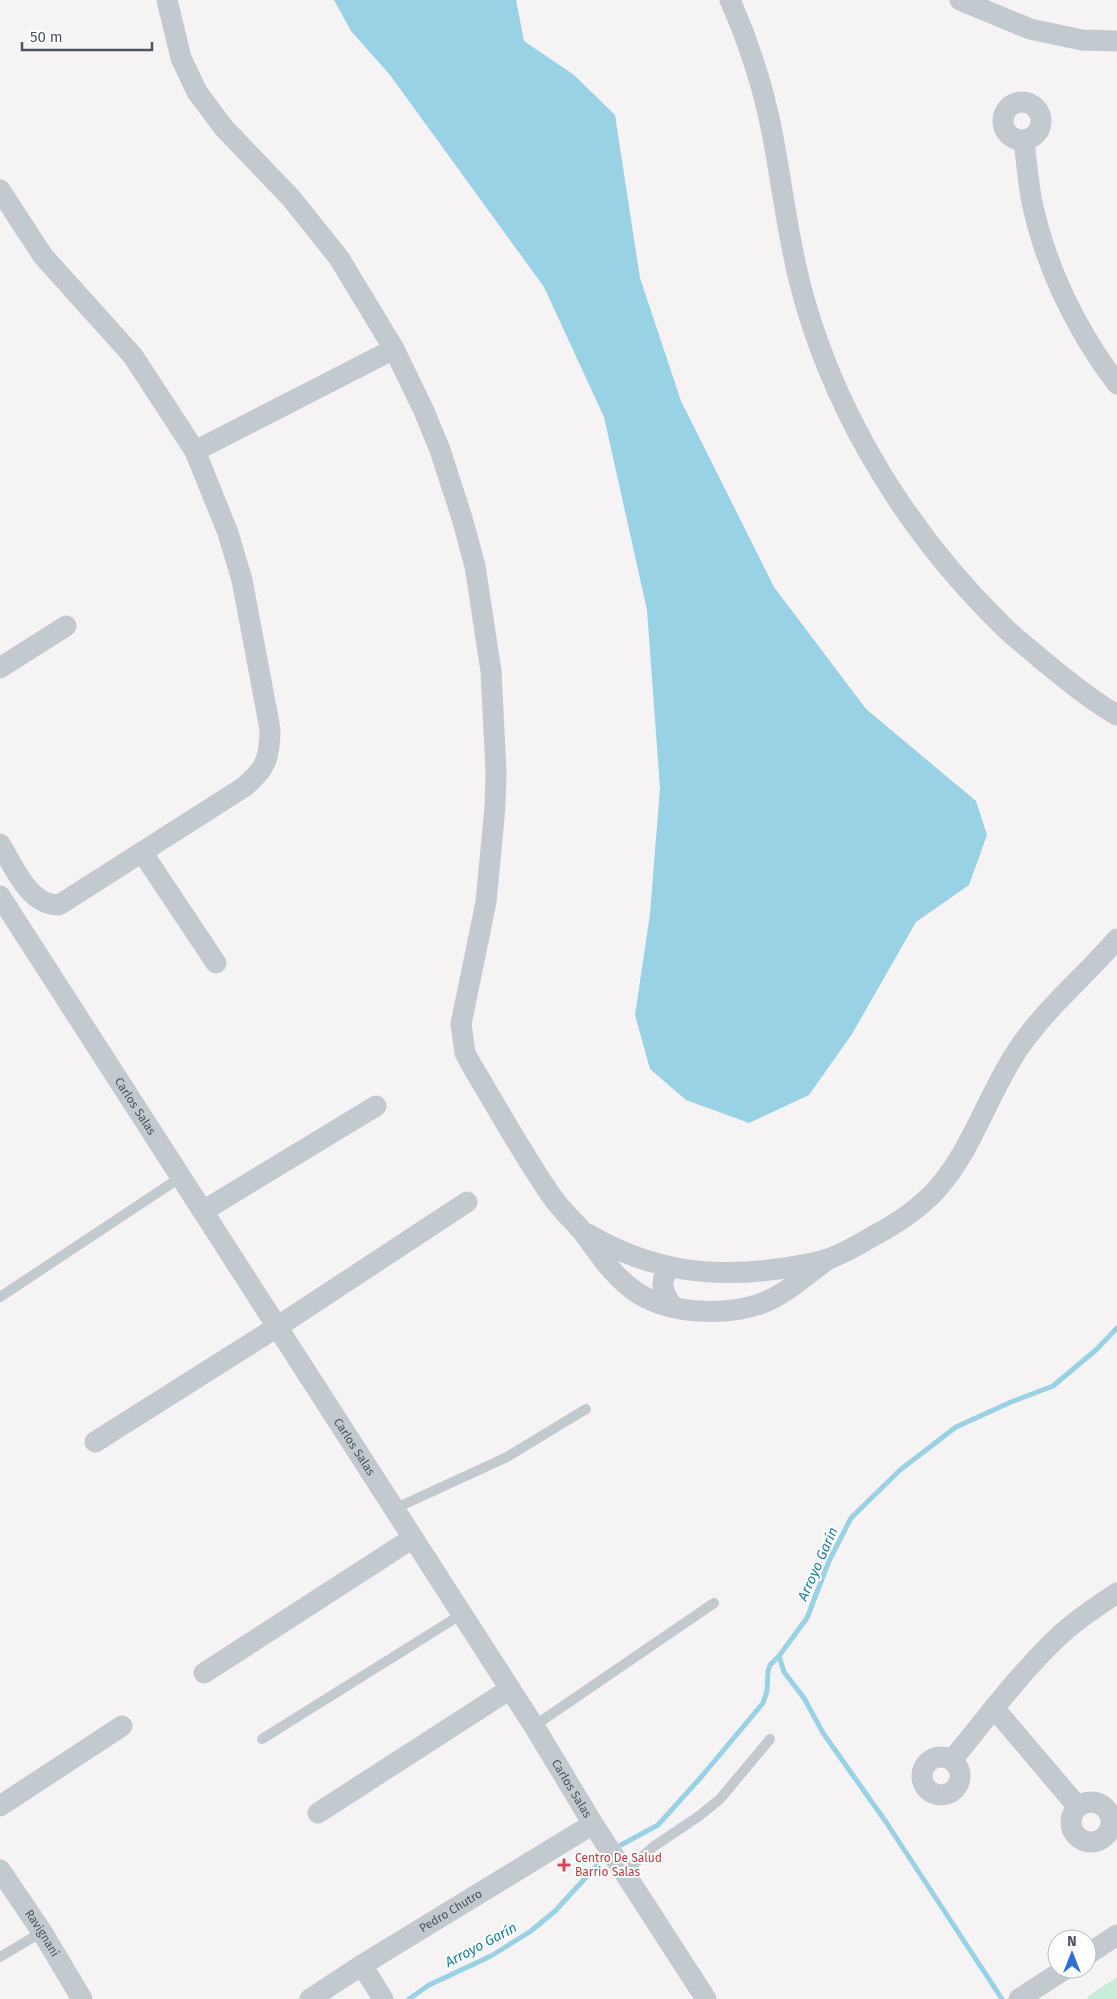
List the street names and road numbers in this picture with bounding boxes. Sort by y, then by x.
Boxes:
street label: Carlos Salas [112,1075,159,1138]
street label: Carlos Salas [331,1415,378,1479]
street label: Carlos Salas [549,1757,595,1821]
street label: Pedro Chutro [417,1886,485,1935]
street label: Ravignani [22,1907,62,1959]

